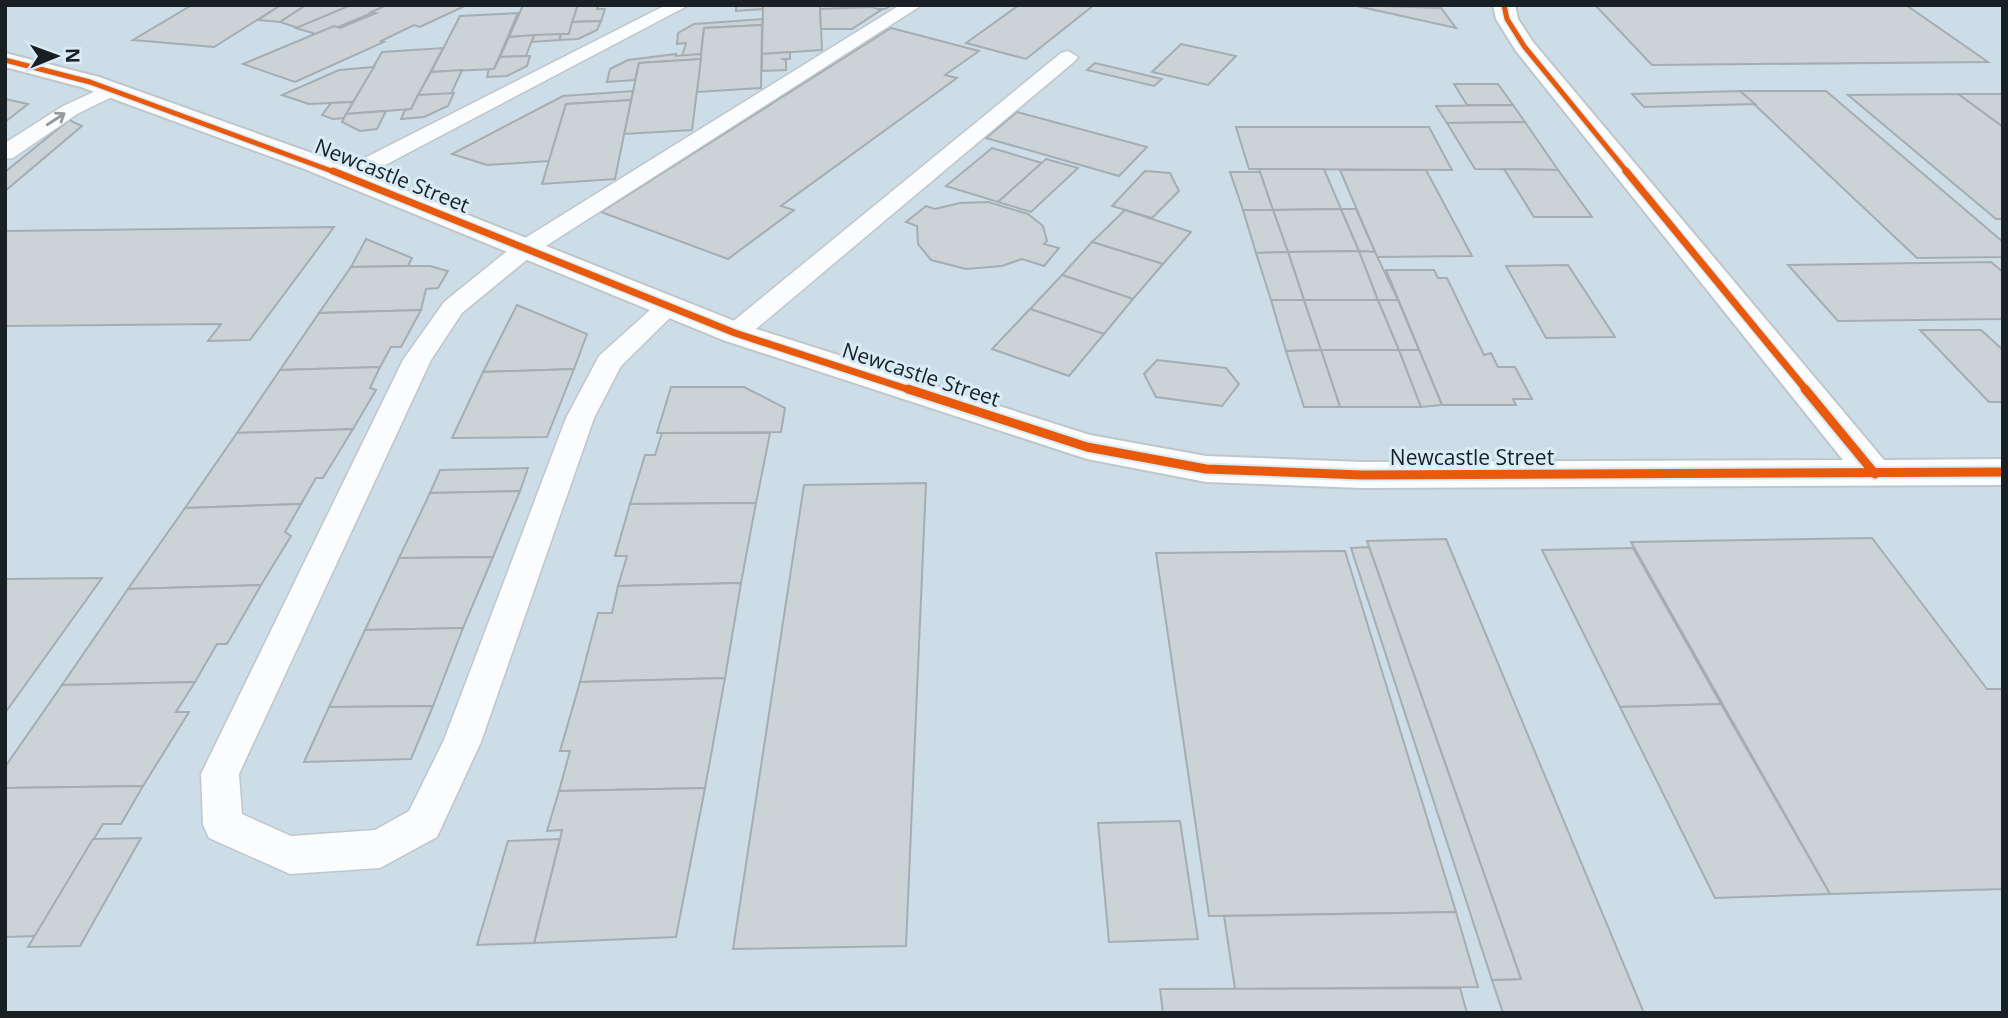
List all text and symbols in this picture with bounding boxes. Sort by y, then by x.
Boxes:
north arrow [21,21,91,91]
text: N [60,48,86,64]
one-way arrow [46,111,66,125]
street label: Newcastle Street [311,131,474,219]
street label: Newcastle Street [839,335,1004,413]
street label: Newcastle Street [1390,443,1554,471]

